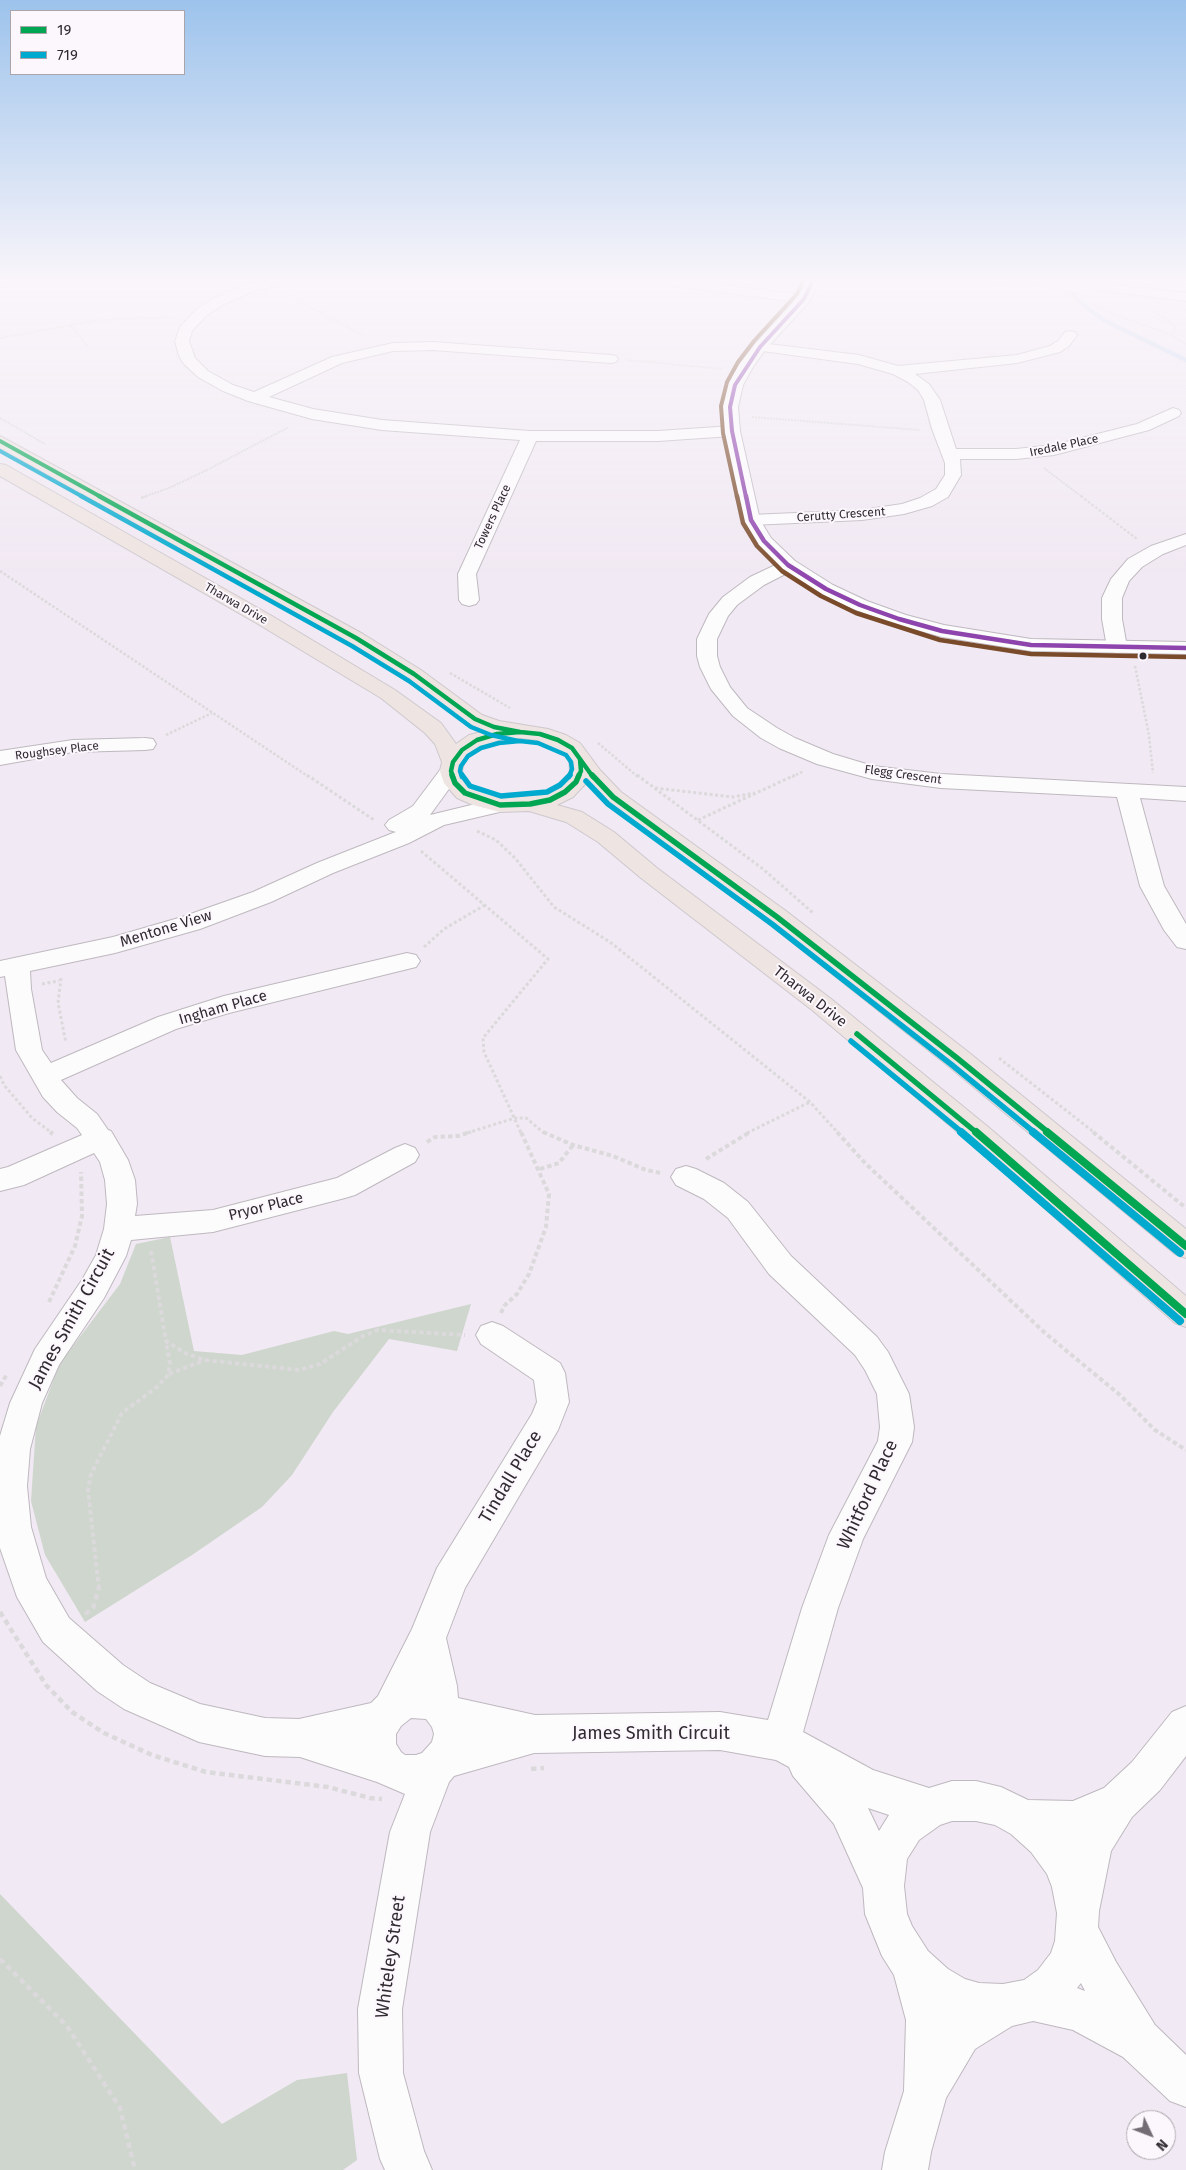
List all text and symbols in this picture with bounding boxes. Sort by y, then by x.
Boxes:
legend [10,10,185,75]
text: 19 [57,21,71,39]
text: 719 [57,46,78,64]
street label: Iredale Place [1028,432,1100,460]
street label: Towers Place [472,482,514,552]
street label: Cerutty Crescent [796,505,886,525]
street label: Tharwa Drive [202,580,270,628]
unlabelled marker [1138,651,1148,661]
street label: Roughsey Place [14,739,100,763]
street label: Flegg Crescent [863,762,943,788]
street label: Mentone View [118,907,214,951]
street label: Tharwa Drive [770,963,850,1031]
street label: Ingham Place [177,987,269,1029]
street label: Pryor Place [227,1189,305,1225]
street label: James Smith Circuit [24,1245,120,1393]
street label: Tindall Place [475,1427,547,1527]
street label: Whitford Place [833,1437,903,1553]
street label: James Smith Circuit [572,1723,730,1745]
street label: Whiteley Street [372,1894,410,2020]
north arrow [1126,2110,1176,2160]
text: N [1152,2136,1171,2154]

